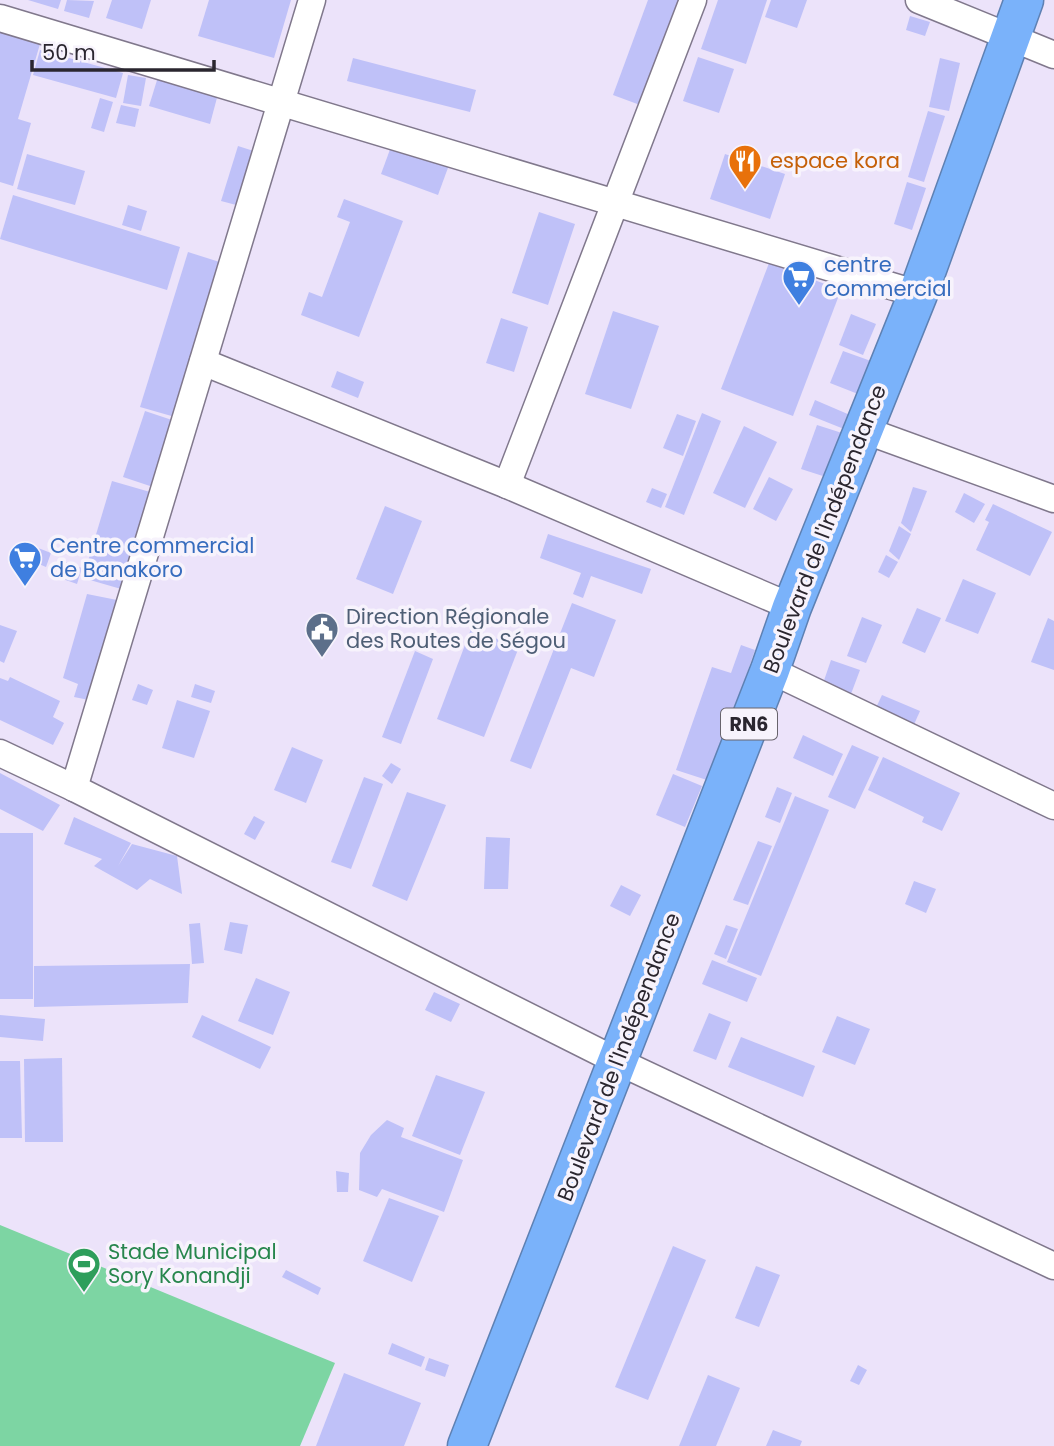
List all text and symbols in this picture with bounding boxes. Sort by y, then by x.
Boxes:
scale bar [32,28,214,72]
text: 50 m [42,38,96,67]
restaurant icon: espace kora [726,142,764,191]
place label: espace kora [770,146,900,175]
place label: centre commercial [824,250,952,303]
supermarket icon: centre commercial [780,258,818,307]
street label: Boulevard de l'Indépendance [756,380,893,677]
place label: Centre commercial de Banakoro [50,531,254,584]
supermarket icon: Centre commercial de Banakoro [6,539,44,588]
place label: Direction Régionale des Routes de Ségou [346,602,566,655]
public building icon: Direction Régionale des Routes de Ségou [303,610,341,659]
road number: RN6 [721,708,777,740]
street label: Boulevard de l'Indépendance [550,908,687,1205]
place label: Stade Municipal Sory Konandji [108,1237,277,1290]
sports icon: Stade Municipal Sory Konandji [65,1245,103,1294]

